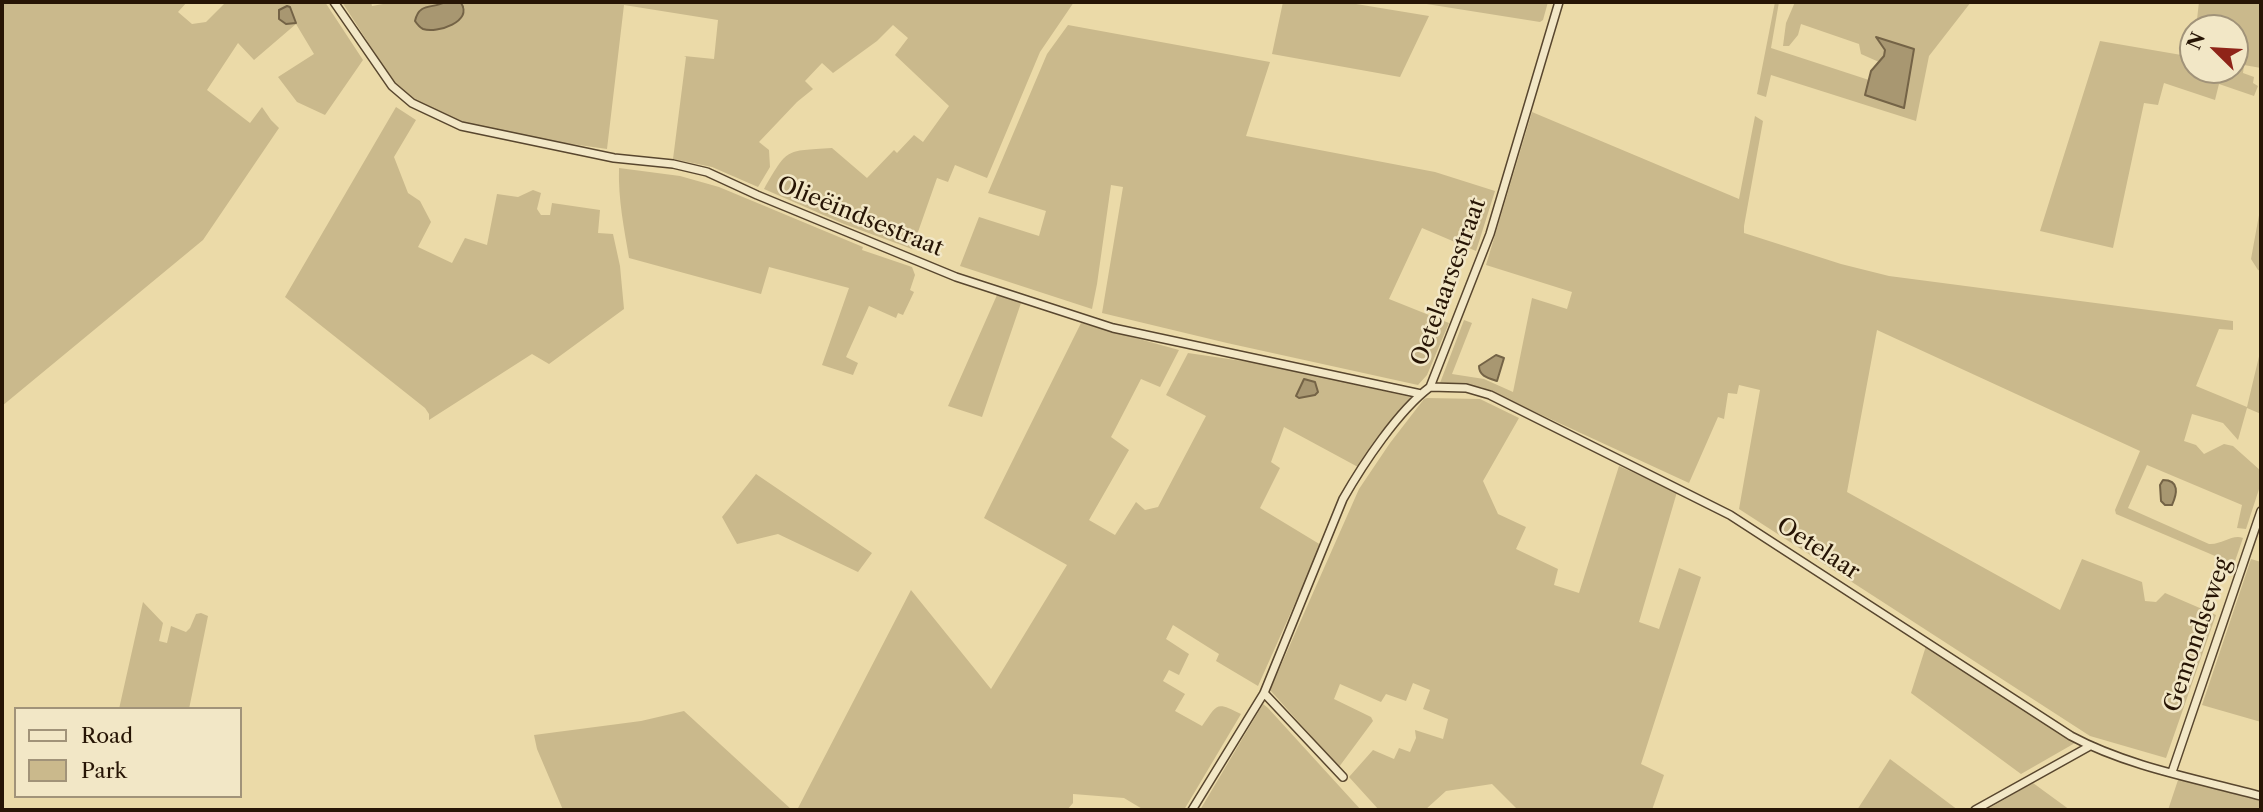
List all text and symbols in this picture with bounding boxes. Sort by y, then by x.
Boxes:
north arrow [2179,14,2249,84]
text: N [2182,29,2210,53]
street label: Olieëindsestraat [773,171,947,263]
street label: Oetelaarsestraat [1406,194,1492,370]
street label: Oetelaar [1771,512,1865,586]
street label: Gemondseweg [2159,554,2237,716]
legend [14,707,242,798]
text: Road [81,723,133,748]
text: Park [81,758,127,783]

